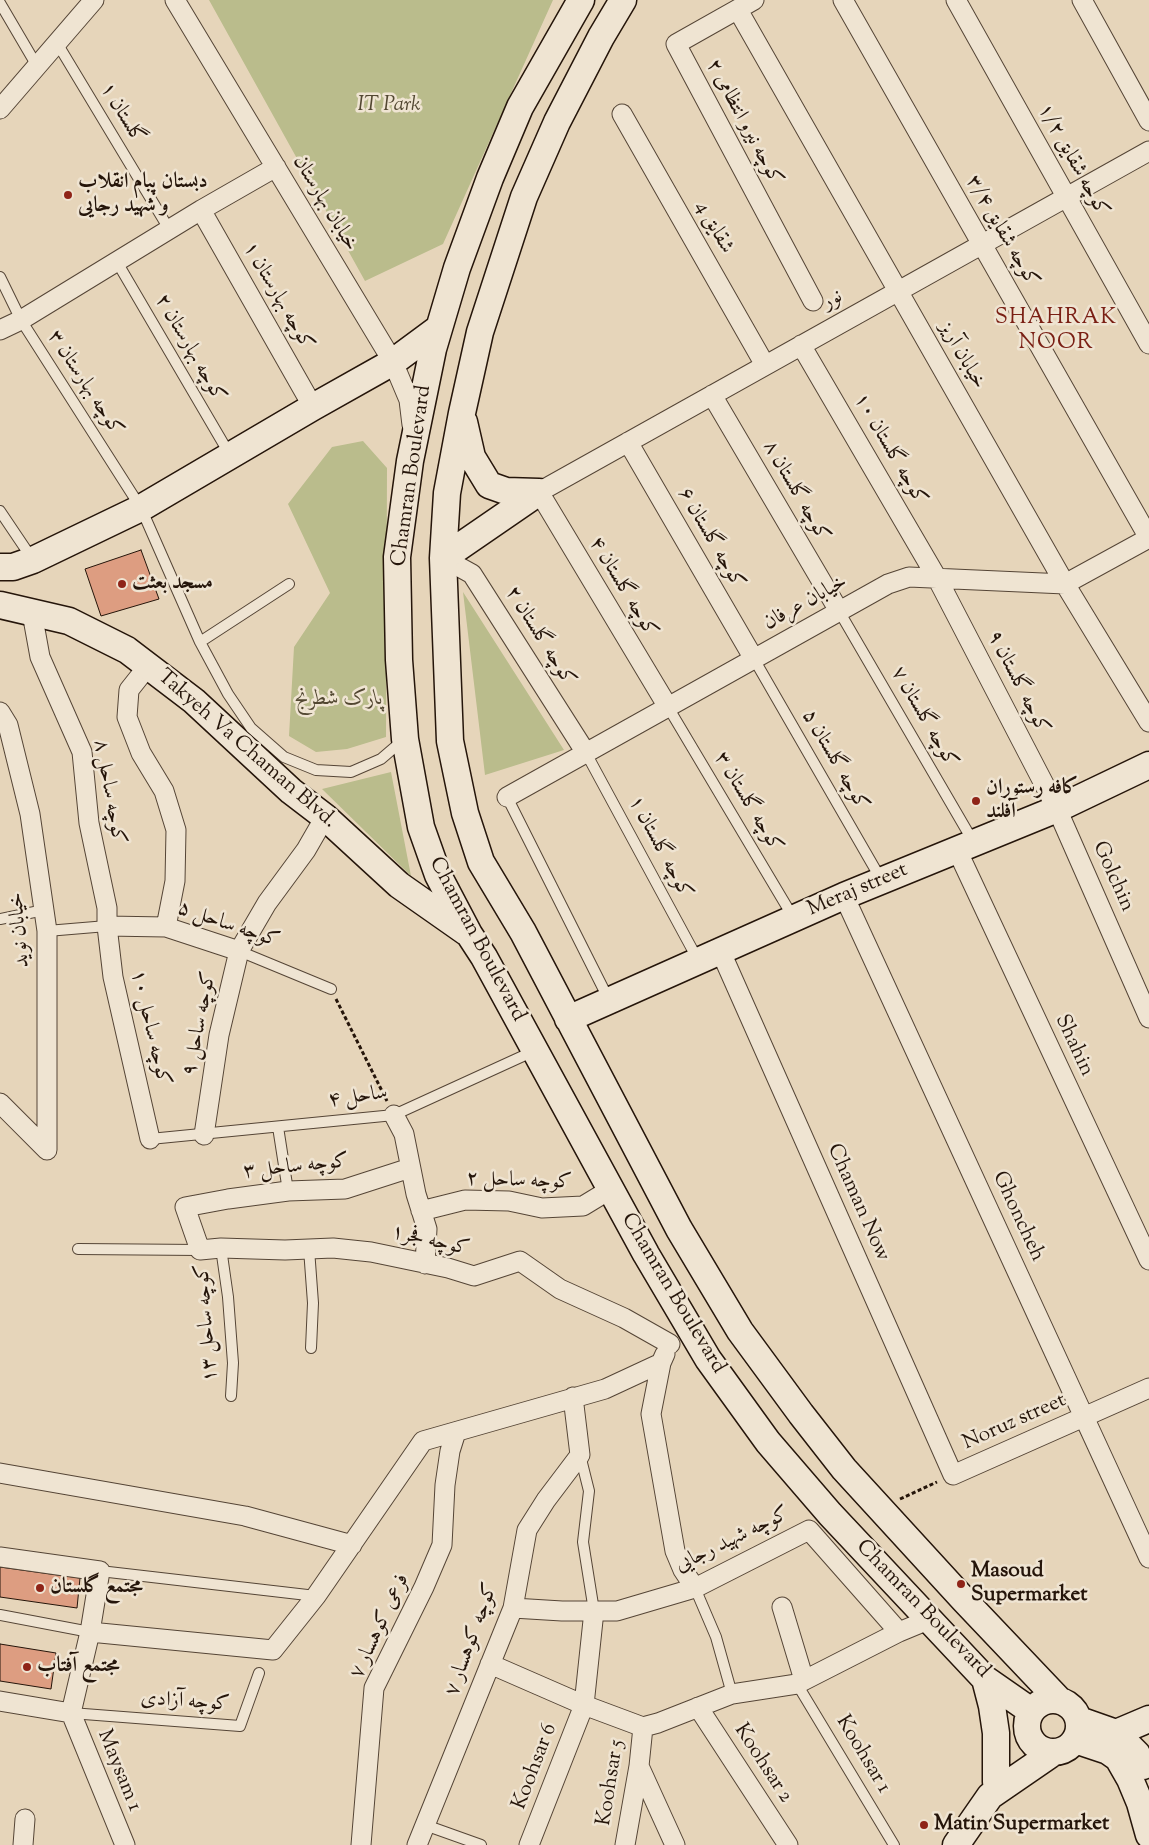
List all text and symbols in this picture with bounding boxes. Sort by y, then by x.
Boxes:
street label: کوچه نیرو انتظامی ۲ [699,55,787,191]
street label: گلستان ١ [93,79,149,149]
park label: IT Park [357,93,421,119]
street label: کوچه شقایق ۱/۲ [1031,100,1113,222]
street label: خیابان بهارستان [286,152,362,256]
place label: دبستان پبام انقلاب و شهید رجایی [78,170,208,220]
street label: کوچه شقایق ۳/۴ [959,171,1043,293]
marker: دبستان پبام انقلاب و شهید رجایی [62,189,74,201]
street label: شقایق 4 [688,197,738,259]
street label: کوچه بهارستان ۱ [236,238,318,356]
street label: نور [818,285,848,317]
street label: کوچه بهارستان ۲ [148,290,230,408]
district label: SHAHRAK NOOR [994,306,1118,358]
street label: خیابان آریز [932,318,990,394]
street label: کوچه بهارستان ۳ [40,326,128,442]
street label: Chamran Boulevard [388,384,438,568]
street label: کوچه گلستان ۱۰ [847,389,931,511]
street label: کوچه گلستان ۸ [756,437,834,547]
street label: کوچه گلستان ۶ [671,484,749,594]
street label: کوچه گلستان ۴ [582,533,662,643]
place label: مسجد بعثت [132,571,213,597]
street label: خیابان عرفان [760,571,852,637]
marker: مسجد بعثت [116,578,128,590]
street label: کوچه گلستان ۲ [498,582,580,692]
street label: کوچه گلستان ۹ [980,627,1054,739]
street label: کوچه گلستان ۷ [884,663,962,773]
street label: Takyeh Va Chaman Blvd. [151,665,341,835]
park label: پارک شطرنج [295,687,383,713]
street label: کوچه گلستان ۵ [795,706,873,816]
street label: کوچه ساحل ۸ [86,738,130,846]
street label: کوچه گلستان ۳ [707,748,787,858]
place label: کافه رستوران آفلند [986,776,1079,826]
street label: کوچه گلستان ۱ [621,792,697,904]
marker: کافه رستوران آفلند [970,795,982,807]
street label: Golchin [1085,838,1139,916]
street label: Chamran Boulevard [422,853,530,1027]
street label: Meraj street [804,859,912,923]
street label: خیابان نوید [5,891,37,969]
street label: کوچه ساحل ۵ [174,897,282,955]
street label: کوچه ساحل ۱۰ [123,968,175,1088]
street label: کوچه ساحل ۹ [179,970,223,1078]
street label: Shahin [1048,1011,1098,1081]
street label: ساحل ۴ [327,1081,389,1115]
street label: Chaman Now [820,1140,894,1266]
street label: کوچه ساحل ۳ [242,1150,350,1186]
street label: کوچه ساحل ۲ [466,1168,572,1196]
street label: Ghoncheh [985,1168,1049,1266]
street label: Chamran Boulevard [614,1209,730,1379]
street label: کوچه فجر۱ [388,1221,472,1263]
street label: کوچه ساحل ۱۳ [191,1263,225,1383]
street label: Noruz street [959,1389,1071,1457]
street label: کوچه شهید رجایی [672,1503,794,1579]
street label: Chamran Boulevard [850,1536,994,1684]
place label: Masoud Supermarket [971,1559,1087,1609]
street label: فرعی کوهسار ۷ [346,1571,416,1683]
place label: مجتمع گلستان [50,1575,143,1601]
marker: Masoud Supermarket [955,1578,967,1590]
street label: کوچه کوهسار ۷ [441,1580,505,1700]
marker: مجتمع گلستان [34,1582,46,1594]
place label: مجتمع آفتاب [37,1654,120,1680]
marker: مجتمع آفتاب [21,1661,33,1673]
street label: کوچه آزادی [140,1687,230,1719]
street label: Koohsar 1 [829,1711,895,1799]
street label: Koohsar 2 [727,1720,797,1808]
street label: Koohsar 6 [508,1721,564,1813]
street label: Maysam 1 [90,1726,146,1816]
street label: Koohsar 5 [593,1738,631,1828]
place label: Matin Supermarket [934,1812,1109,1838]
marker: Matin Supermarket [918,1819,930,1831]

